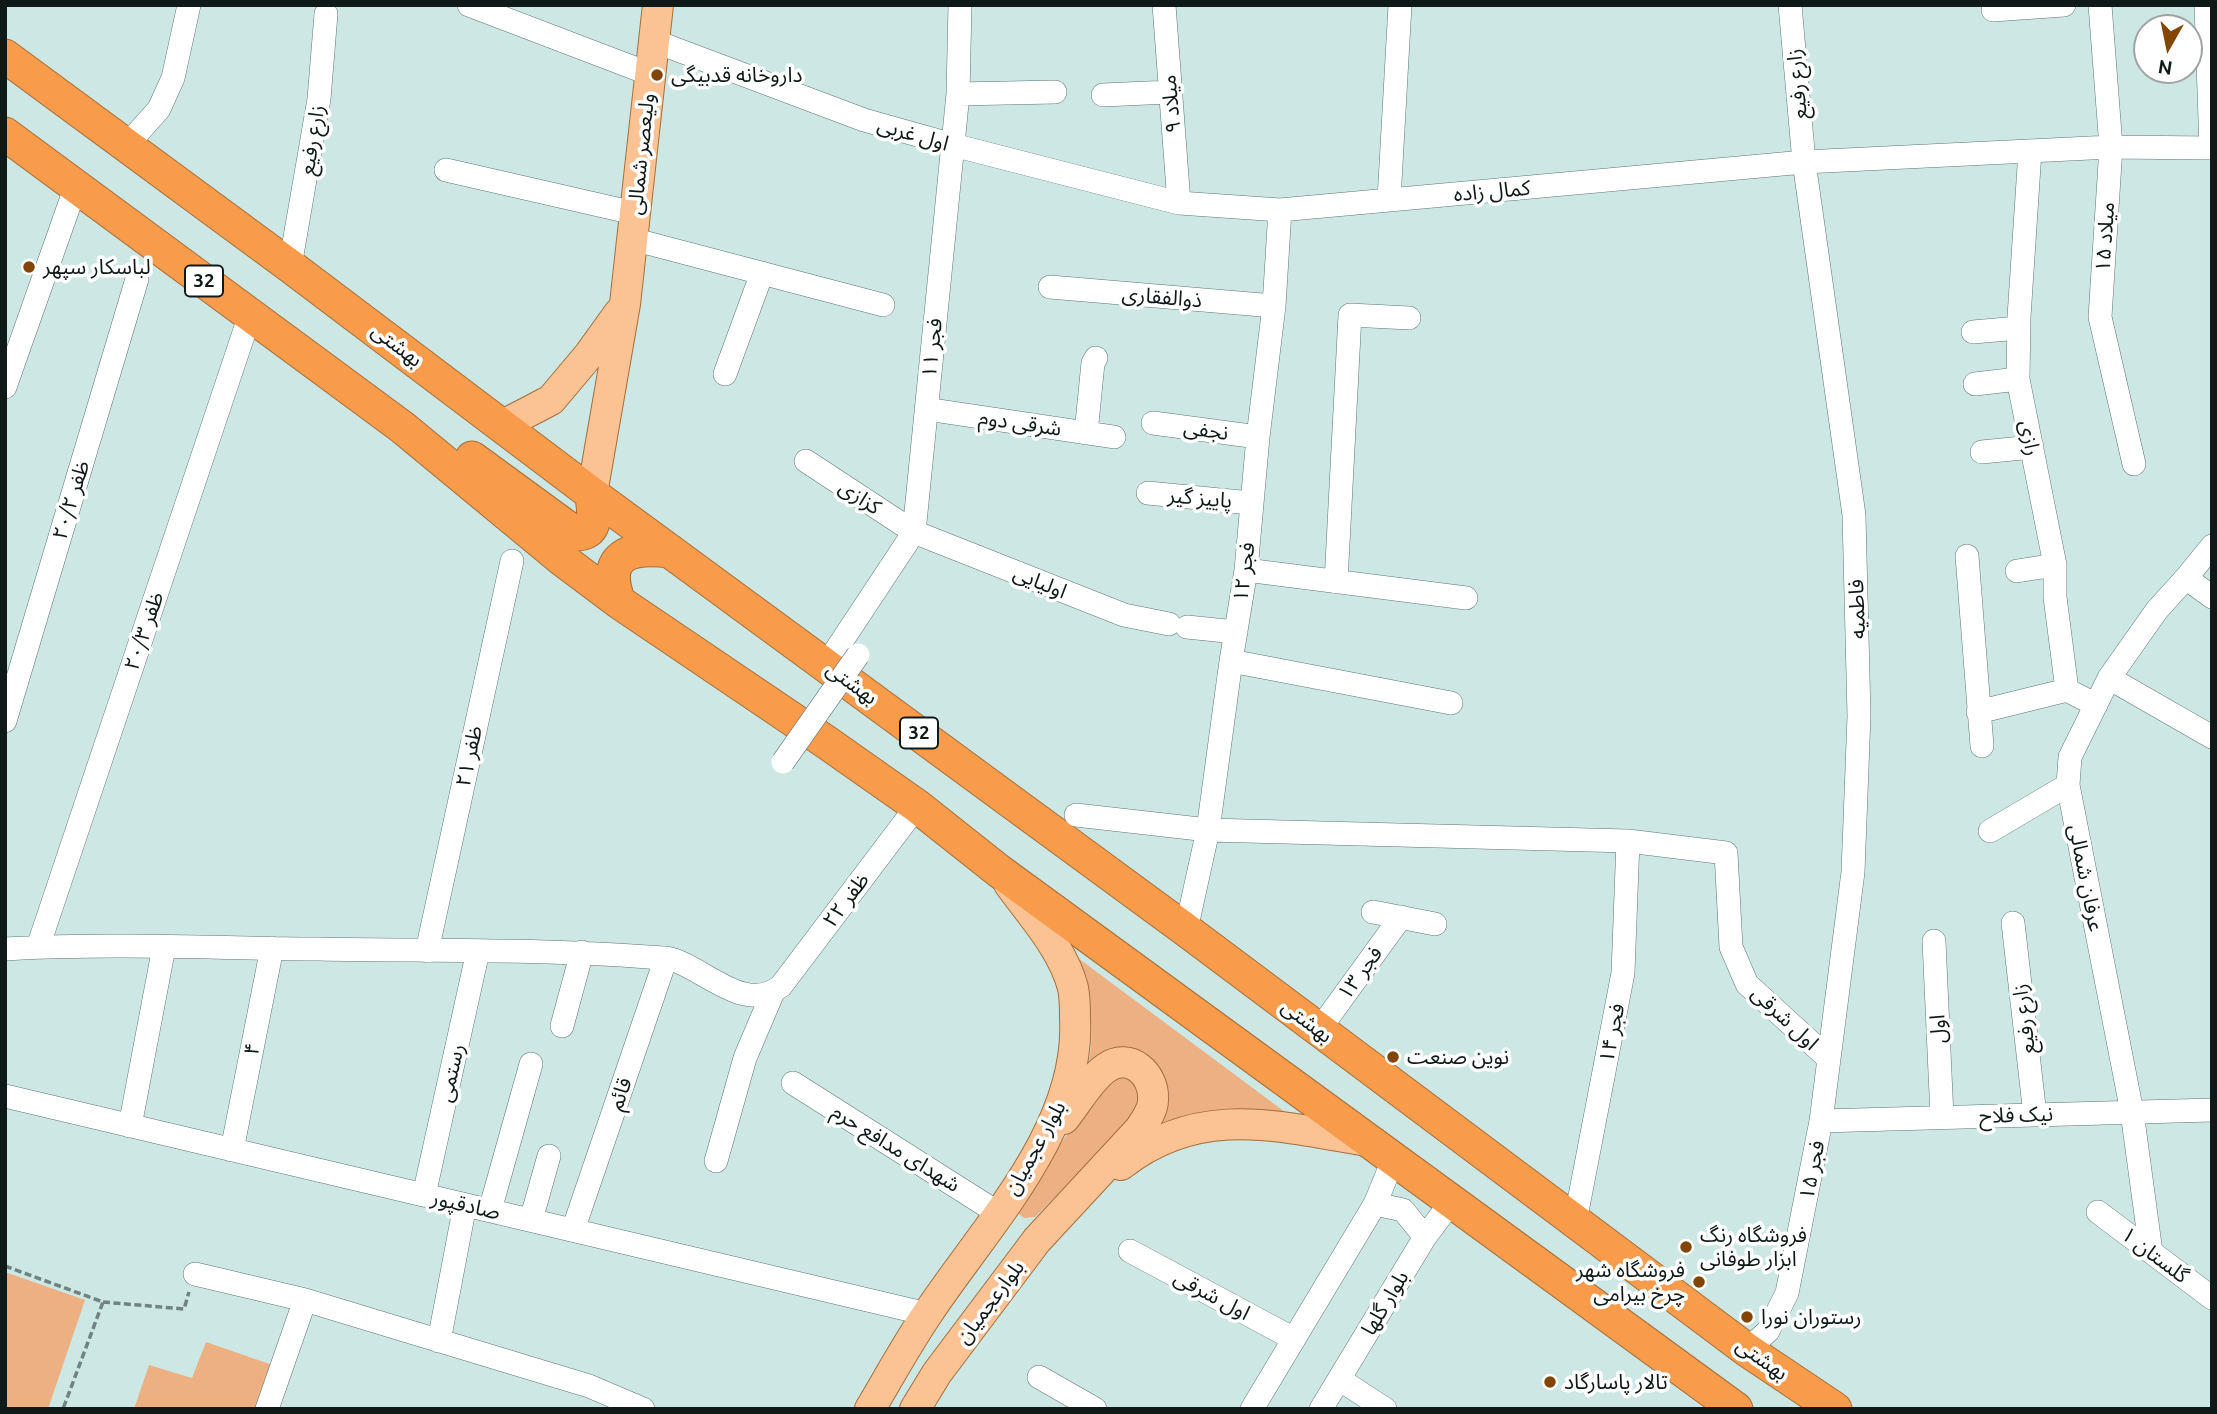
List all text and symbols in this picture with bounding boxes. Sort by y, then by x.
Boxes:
north arrow [2133,14,2203,84]
street label: زارع رفیع [1781,48,1813,120]
text: N [2156,56,2174,80]
place label: داروخانه قدبیگی [671,62,802,88]
marker: داروخانه قدبیگی [649,67,665,83]
street label: میلاد ۹ [1156,74,1186,134]
street label: ولیعصر شمالی [622,92,660,216]
street label: زارع رفیع [294,103,330,177]
street label: اول غربی [874,112,952,156]
street label: کمال زاده [1453,175,1531,207]
street label: میلاد ۱۵ [2090,201,2120,273]
place label: لباسکار سپهر [43,254,151,280]
marker: لباسکار سپهر [21,259,37,275]
road number: 32 [185,266,223,296]
street label: ذوالفقاری [1121,281,1203,313]
street label: فجر ۱۱ [916,317,948,379]
street label: بهشتی [366,318,428,372]
street label: شرقی دوم [977,405,1063,441]
street label: نجفی [1182,414,1230,446]
street label: رازی [2014,418,2046,458]
street label: ظفر ۲۰/۲ [47,457,95,543]
street label: کزازی [834,474,886,520]
street label: پاییز گیر [1167,483,1233,513]
street label: فجر ۱۲ [1228,541,1260,603]
street label: اولیایی [1010,560,1070,604]
street label: فاطمیه [1843,579,1871,639]
street label: ظفر ۲۰/۳ [119,588,169,674]
street label: بهشتی [821,656,883,710]
road number: 32 [900,718,938,748]
street label: ظفر ۲۱ [450,723,488,789]
street label: عرفان شمالی [2063,822,2109,934]
street label: ظفر ۲۲ [817,868,875,932]
street label: فجر ۱۳ [1332,941,1388,1005]
street label: اول شرقی [1746,981,1824,1055]
street label: زارع رفیع [2007,982,2041,1056]
street label: بهشتی [1276,994,1338,1048]
street label: فجر ۱۴ [1594,1001,1630,1065]
street label: اول [1925,1014,1951,1044]
street label: ۴ [238,1041,266,1057]
street label: رستمی [432,1041,470,1105]
place label: نوین صنعت [1407,1044,1509,1070]
marker: نوین صنعت [1385,1049,1401,1065]
street label: قائم [603,1074,637,1114]
street label: بلوار عجمیان [999,1097,1071,1199]
street label: شهدای مدافع حرم [827,1098,965,1198]
street label: نیک فلاح [1979,1101,2053,1129]
street label: فجر ۱۵ [1794,1138,1830,1202]
street label: صادقپور [429,1185,503,1225]
street label: گلستان ۱ [2116,1221,2194,1289]
place label: فروشگاه رنگ ابزار طوفانی [1700,1222,1807,1272]
marker: فروشگاه رنگ ابزار طوفانی [1678,1239,1694,1255]
street label: بلوارعجمیان [950,1255,1030,1349]
place label: فروشگاه شهر چرخ بیرامی [1576,1257,1685,1307]
street label: اول شرقی [1170,1264,1254,1326]
street label: بلوار گلها [1356,1266,1414,1340]
marker: فروشگاه شهر چرخ بیرامی [1691,1274,1707,1290]
place label: رستوران نورا [1761,1304,1861,1330]
marker: رستوران نورا [1739,1309,1755,1325]
street label: بهشتی [1731,1332,1793,1386]
place label: تالار پاسارگاد [1564,1369,1668,1395]
marker: تالار پاسارگاد [1542,1374,1558,1390]

